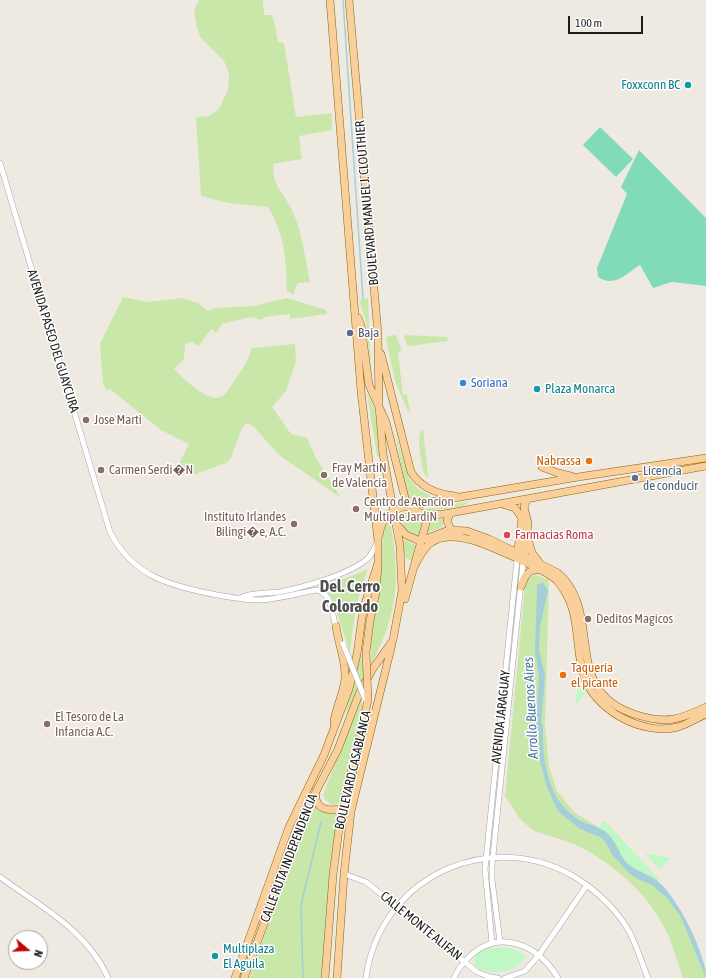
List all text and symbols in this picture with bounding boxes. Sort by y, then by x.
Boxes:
scale bar [570,8,645,34]
text: 100 m [575,16,602,30]
place label: Foxxconn BC [621,77,680,93]
marker: Foxxconn BC [683,80,693,90]
street label: BOULEVARD MANUEL J. CLOUTHIER [352,120,382,286]
street label: AVENIDA PASEO DEL GUAYCURA [24,268,82,414]
place label: Baja [358,325,379,341]
marker: Baja [345,328,355,338]
place label: Soriana [471,375,508,391]
marker: Soriana [458,378,468,388]
place label: Plaza Monarca [545,381,615,397]
marker: Plaza Monarca [532,384,542,394]
place label: Jose Marti [94,412,142,428]
marker: Jose Marti [81,415,91,425]
place label: Nabrassa [536,453,581,469]
marker: Nabrassa [584,456,594,466]
place label: Fray MartiN de Valencia [332,460,387,491]
place label: Carmen Serdi�N [109,462,193,478]
place label: Licencia de conducir [643,463,698,494]
marker: Carmen Serdi�N [96,465,106,475]
marker: Fray MartiN de Valencia [319,470,329,480]
marker: Licencia de conducir [630,473,640,483]
place label: Centro de Atencion Multiple JardiN [364,494,454,525]
marker: Centro de Atencion Multiple JardiN [351,504,361,514]
place label: Instituto Irlandes Bilingi�e, A.C. [204,509,286,540]
marker: Instituto Irlandes Bilingi�e, A.C. [289,519,299,529]
place label: Farmacias Roma [515,527,593,543]
marker: Farmacias Roma [502,530,512,540]
district label: Del. Cerro Colorado [320,577,380,617]
place label: Deditos Magicos [596,611,673,627]
marker: Deditos Magicos [583,614,593,624]
water label: Arrollo Buenos Aires [520,657,542,759]
place label: Taquería el picante [571,660,618,691]
street label: AVENIDA JARAGUAY [488,669,514,765]
marker: Taquería el picante [558,670,568,680]
place label: El Tesoro de La Infancia A.C. [55,709,124,740]
street label: BOULEVARD CASABLANCA [332,709,374,831]
marker: El Tesoro de La Infancia A.C. [42,719,52,729]
street label: CALLE RUTA INDEPENDENCIA [257,791,321,925]
street label: CALLE MONTE ALIFAN [377,888,465,964]
north arrow [8,930,48,970]
place label: Multiplaza El Aguila [223,941,275,972]
text: N [32,949,45,959]
marker: Multiplaza El Aguila [210,951,220,961]

